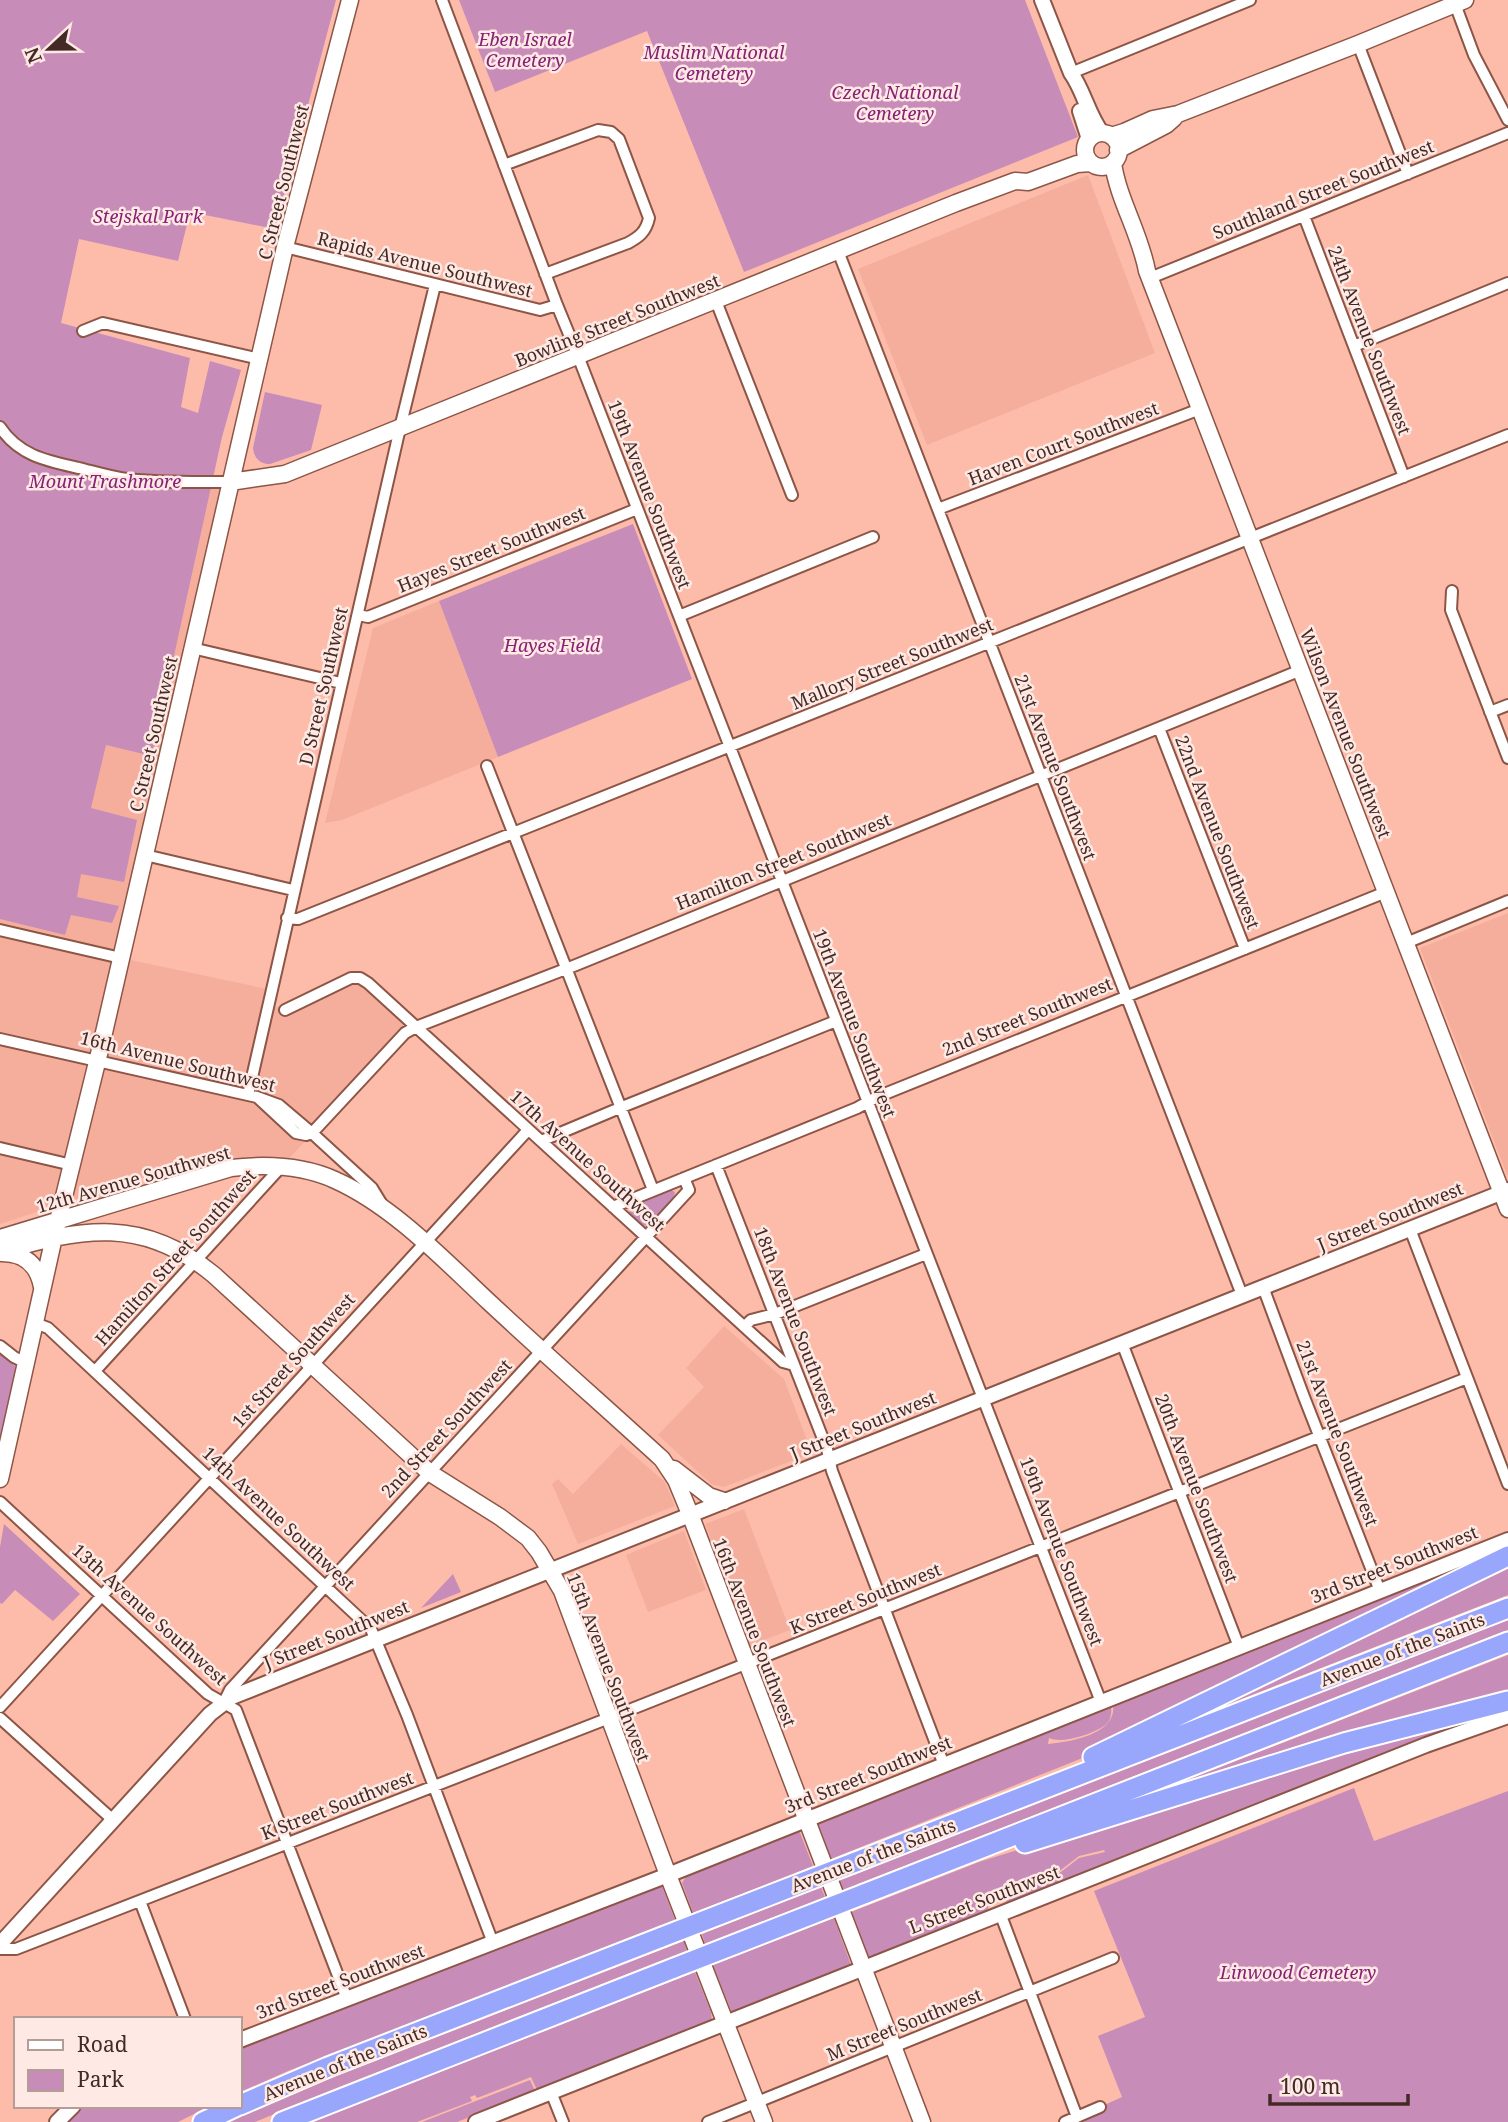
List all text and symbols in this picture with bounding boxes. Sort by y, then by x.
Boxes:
north arrow [14,14,84,84]
park label: Eben Israel Cemetery [477,27,572,72]
park label: Muslim National Cemetery [642,40,785,85]
text: N [18,44,48,67]
park label: Czech National Cemetery [832,80,959,125]
street label: C Street Southwest [252,102,314,262]
street label: Southland Street Southwest [1209,134,1437,244]
park label: Stejskal Park [93,204,204,228]
street label: Rapids Avenue Southwest [315,226,535,302]
street label: 24th Avenue Southwest [1323,242,1417,438]
street label: Bowling Street Southwest [511,268,723,372]
street label: 19th Avenue Southwest [603,396,697,592]
street label: Haven Court Southwest [964,396,1162,490]
park label: Mount Trashmore [28,469,181,493]
street label: Hayes Street Southwest [394,500,588,598]
street label: D Street Southwest [293,605,353,767]
street label: Mallory Street Southwest [787,611,997,715]
street label: Wilson Avenue Southwest [1295,625,1397,841]
park label: Hayes Field [503,633,601,657]
street label: C Street Southwest [123,654,183,814]
street label: 21st Avenue Southwest [1009,671,1103,863]
street label: 22nd Avenue Southwest [1170,732,1266,932]
street label: Hamilton Street Southwest [672,807,894,915]
street label: 19th Avenue Southwest [808,925,902,1121]
street label: 2nd Street Southwest [938,971,1116,1061]
street label: 16th Avenue Southwest [78,1025,278,1097]
street label: 17th Avenue Southwest [505,1084,671,1236]
street label: 12th Avenue Southwest [33,1140,233,1218]
street label: Hamilton Street Southwest [89,1164,261,1350]
street label: J Street Southwest [1313,1176,1466,1257]
street label: 18th Avenue Southwest [749,1223,843,1419]
street label: 1st Street Southwest [226,1288,360,1432]
street label: 21st Avenue Southwest [1291,1337,1385,1529]
street label: 2nd Street Southwest [375,1354,517,1502]
street label: J Street Southwest [786,1385,939,1466]
street label: 20th Avenue Southwest [1150,1390,1244,1586]
street label: 14th Avenue Southwest [197,1441,361,1595]
street label: 19th Avenue Southwest [1015,1453,1109,1649]
street label: 3rd Street Southwest [1307,1520,1481,1608]
street label: 16th Avenue Southwest [708,1534,802,1730]
street label: 13th Avenue Southwest [67,1538,233,1690]
street label: K Street Southwest [786,1557,944,1639]
street label: 15th Avenue Southwest [562,1569,656,1765]
street label: J Street Southwest [259,1594,412,1675]
street label: Avenue of the Saints [1316,1607,1488,1691]
street label: 3rd Street Southwest [781,1730,955,1818]
street label: K Street Southwest [257,1765,417,1845]
street label: Avenue of the Saints [787,1813,959,1897]
street label: L Street Southwest [905,1859,1063,1939]
street label: 3rd Street Southwest [253,1938,427,2024]
park label: Linwood Cemetery [1219,1960,1376,1984]
street label: M Street Southwest [823,1982,985,2066]
legend [14,2017,242,2108]
street label: Avenue of the Saints [260,2018,430,2106]
text: Road [77,2030,128,2058]
scale bar [1270,2062,1408,2106]
text: Park [77,2065,124,2093]
text: 100 m [1280,2072,1341,2100]

